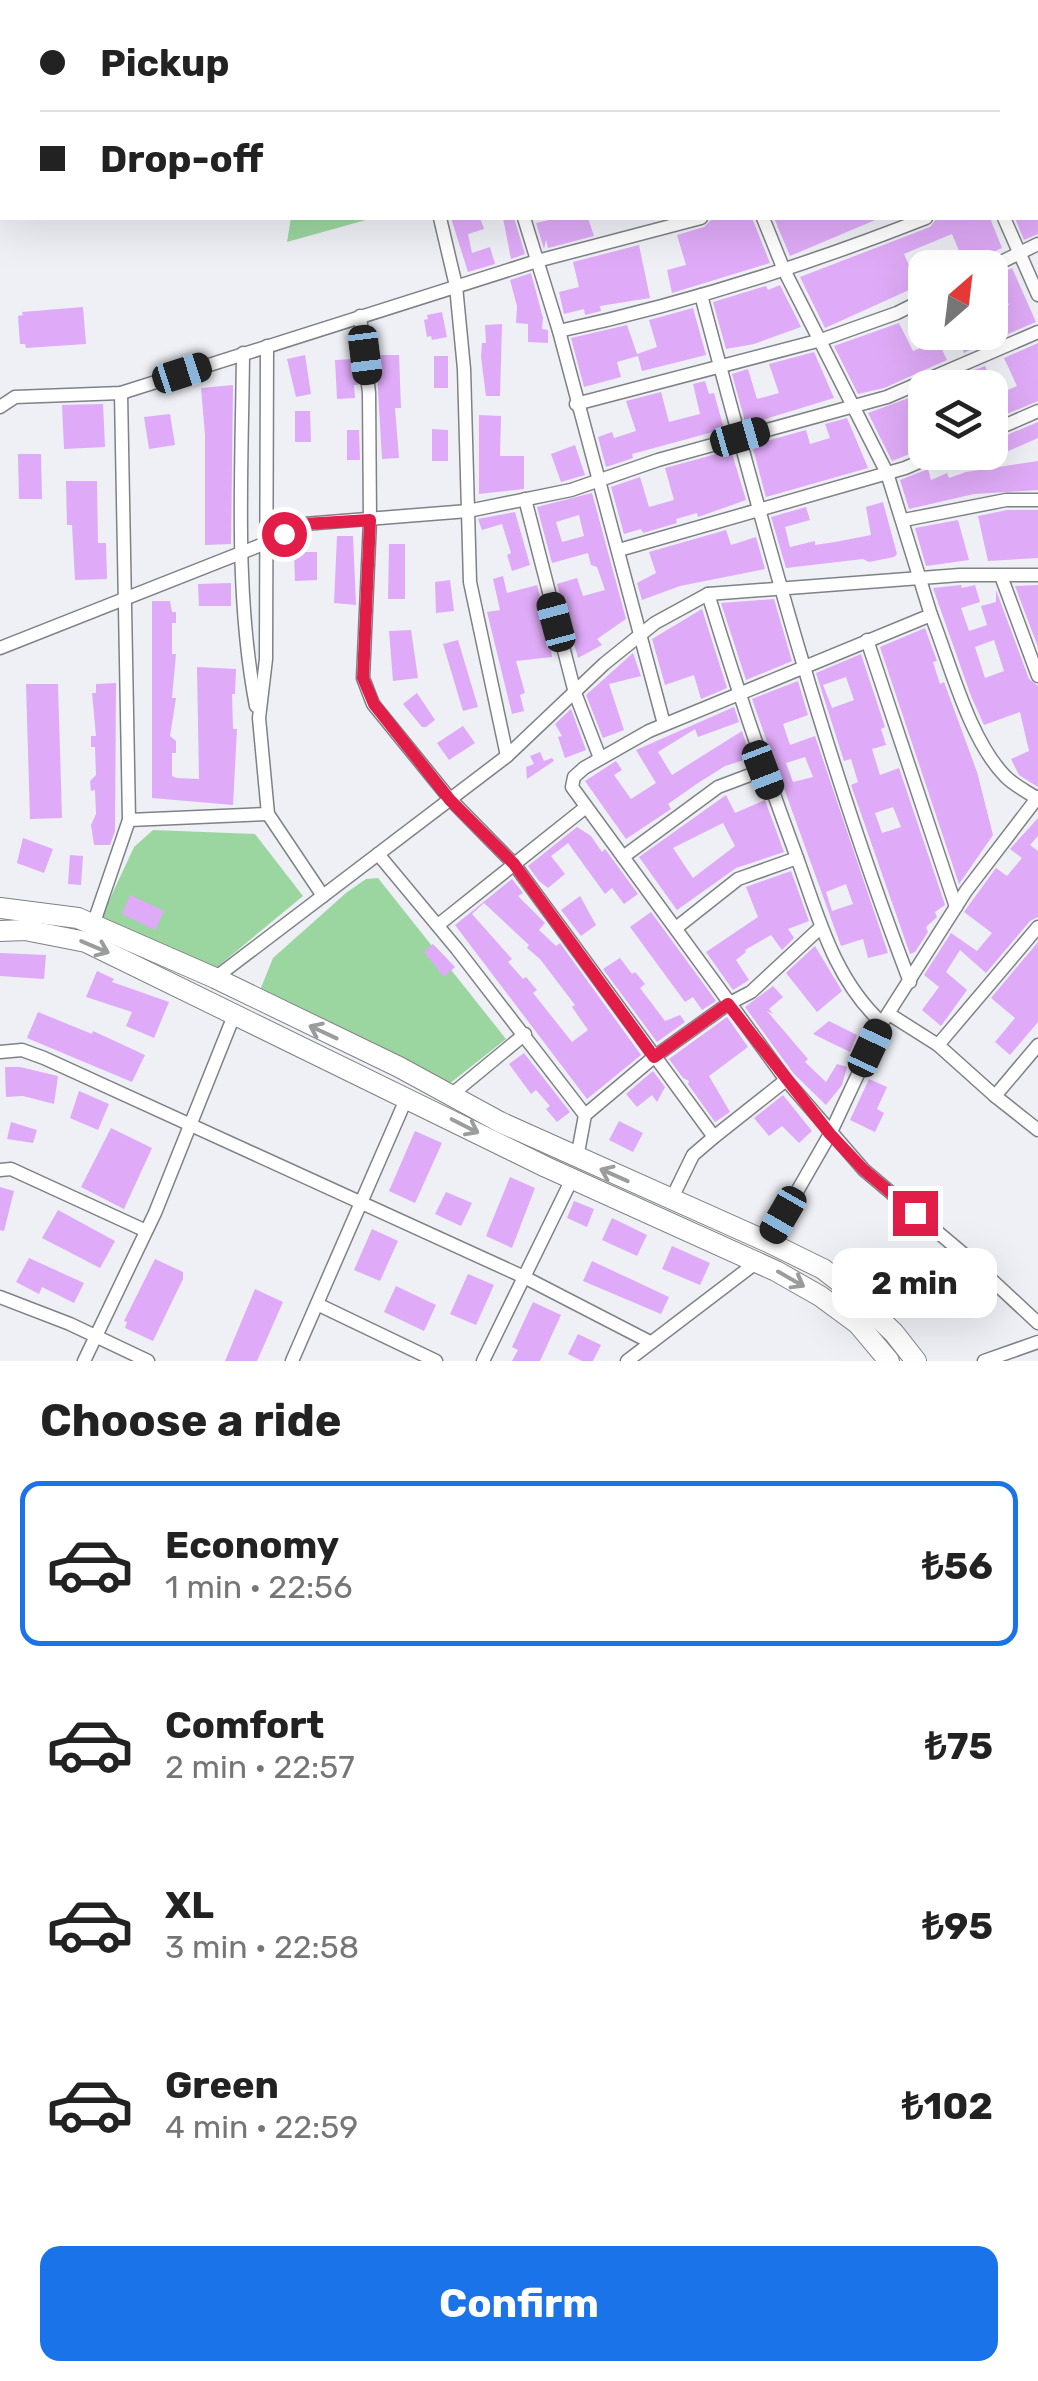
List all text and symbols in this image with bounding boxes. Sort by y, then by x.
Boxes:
text: Pickup [100,40,229,86]
text: Drop-off [100,136,263,182]
north arrow [908,250,1008,350]
map controls [908,250,1008,470]
car [346,323,384,387]
car [149,349,215,397]
button: layers [908,370,1008,470]
car [707,414,773,460]
route start [262,512,307,557]
car [534,589,578,655]
car [738,737,788,803]
one-way arrow [79,939,110,957]
car [844,1014,896,1082]
one-way arrow [309,1021,339,1040]
one-way arrow [450,1117,480,1136]
one-way arrow [599,1165,630,1183]
car [755,1182,811,1248]
route end [893,1191,938,1236]
callout: 2 min [832,1248,998,1318]
text: 2 min [871,1264,958,1302]
one-way arrow [776,1270,805,1290]
text: Choose a ride [40,1394,342,1447]
icon: car [45,1519,135,1609]
text: Economy [165,1522,339,1568]
text: ₺56 [922,1543,993,1589]
text: 1 min · 22:56 [165,1568,352,1606]
icon: car [45,1699,135,1789]
text: Comfort [165,1702,324,1748]
text: ₺75 [925,1723,993,1769]
text: 2 min · 22:57 [165,1748,355,1786]
icon: car [45,1879,135,1969]
text: XL [165,1882,214,1928]
text: ₺95 [922,1903,993,1949]
text: 3 min · 22:58 [165,1928,359,1966]
icon: car [45,2059,135,2149]
text: Green [165,2062,279,2108]
text: ₺102 [902,2083,993,2129]
text: 4 min · 22:59 [165,2108,358,2146]
button: Confirm [40,2246,998,2361]

